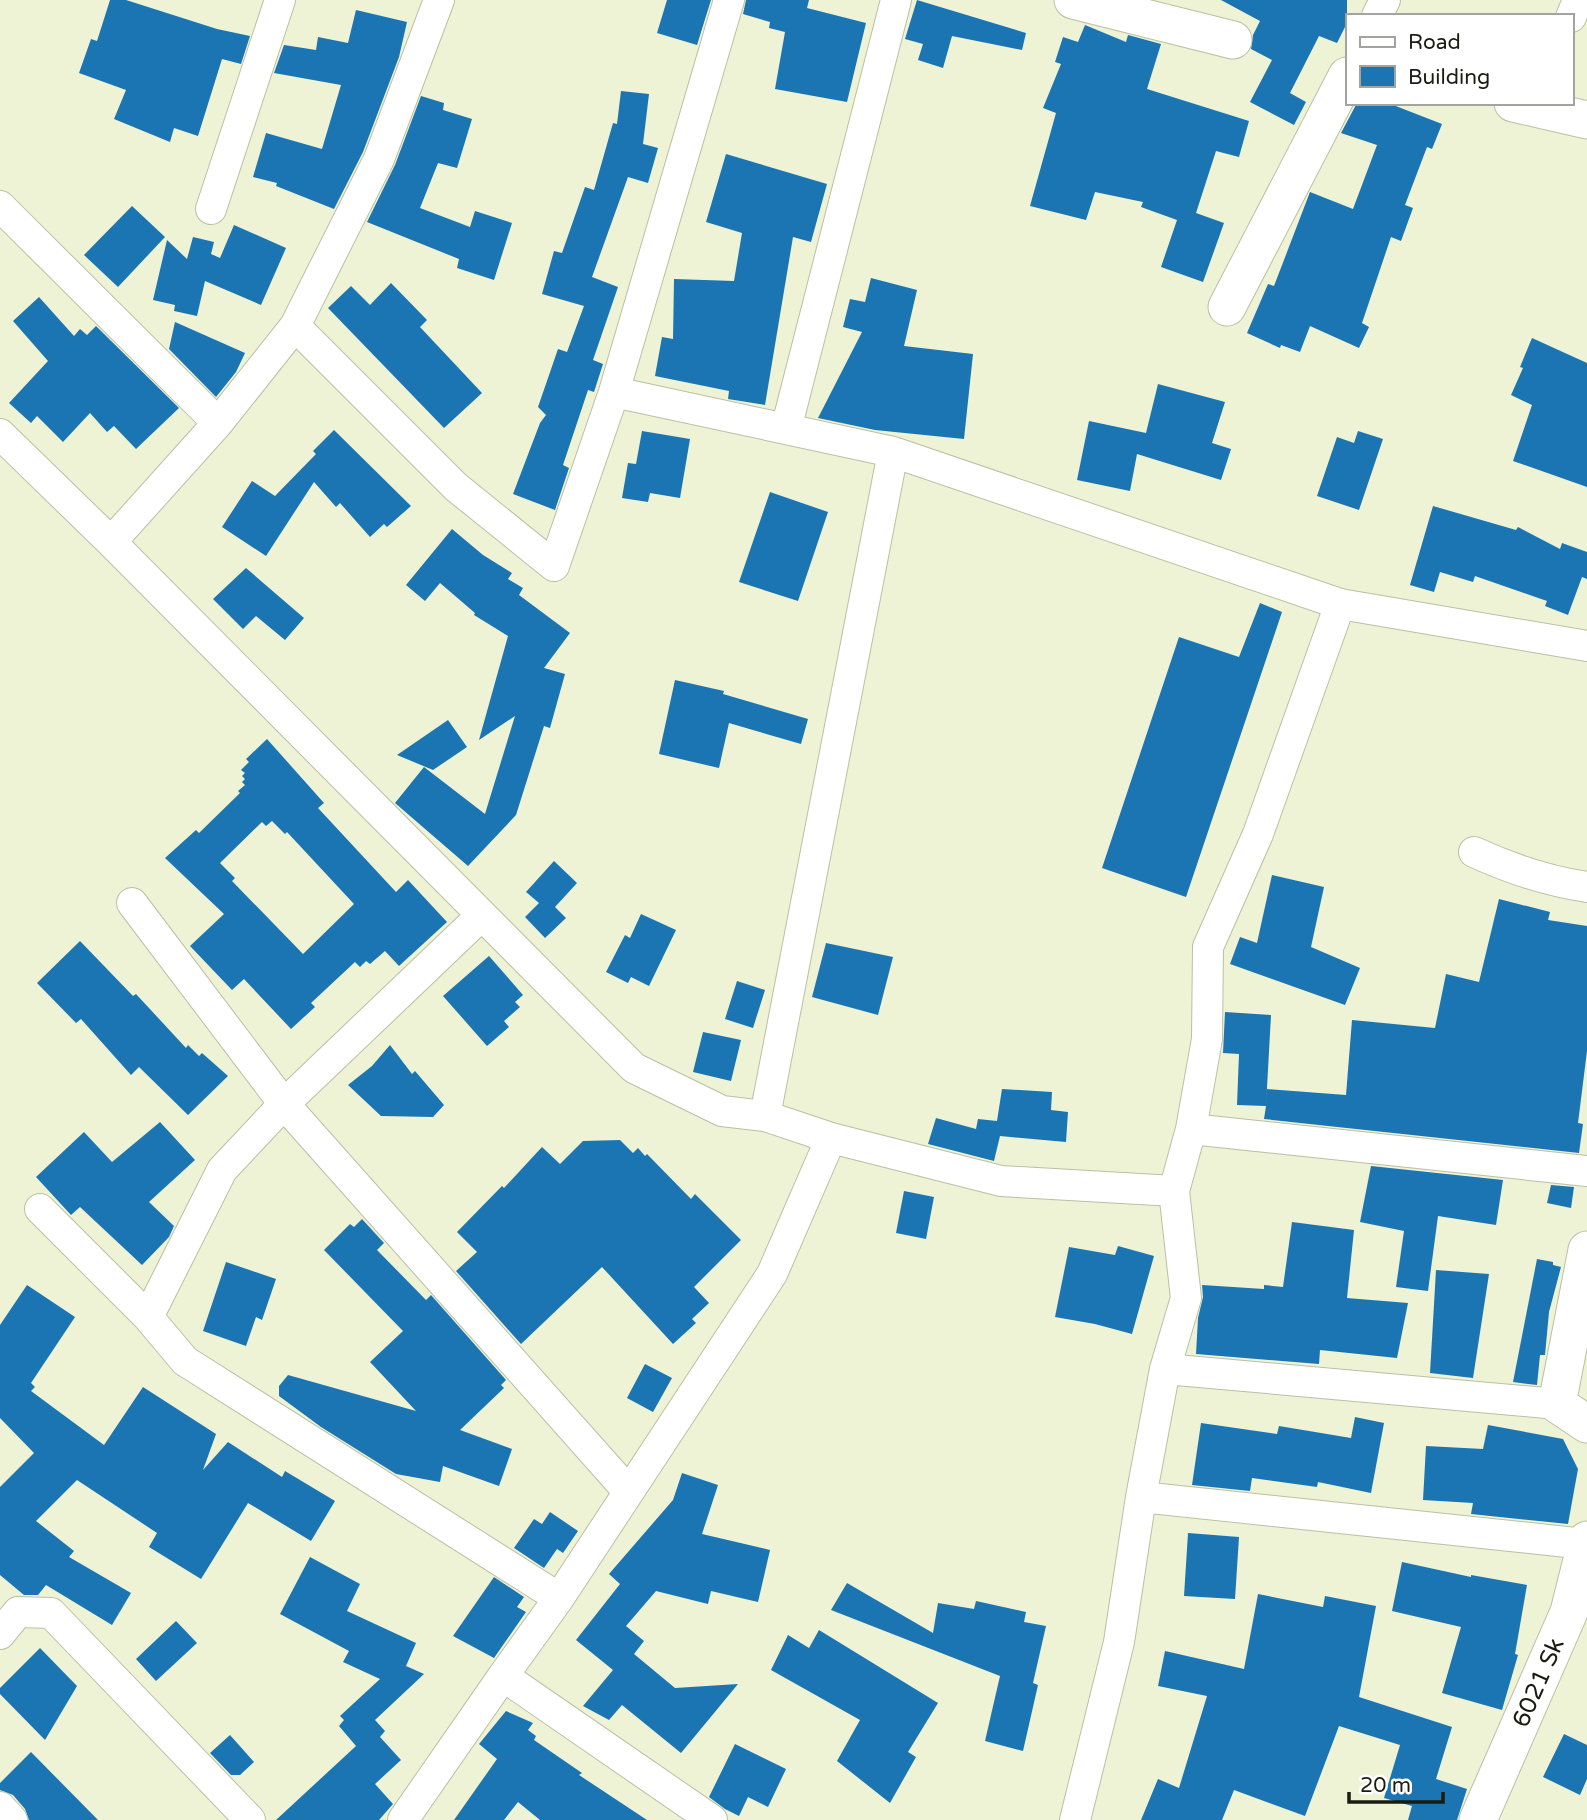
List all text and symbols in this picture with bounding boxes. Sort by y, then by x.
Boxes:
legend [1346,14,1573,105]
text: Road [1408,30,1461,55]
text: Building [1408,65,1490,90]
street label: 6021 Sk [1506,1634,1570,1732]
scale bar [1349,1760,1444,1804]
text: 20 m [1360,1773,1411,1798]

